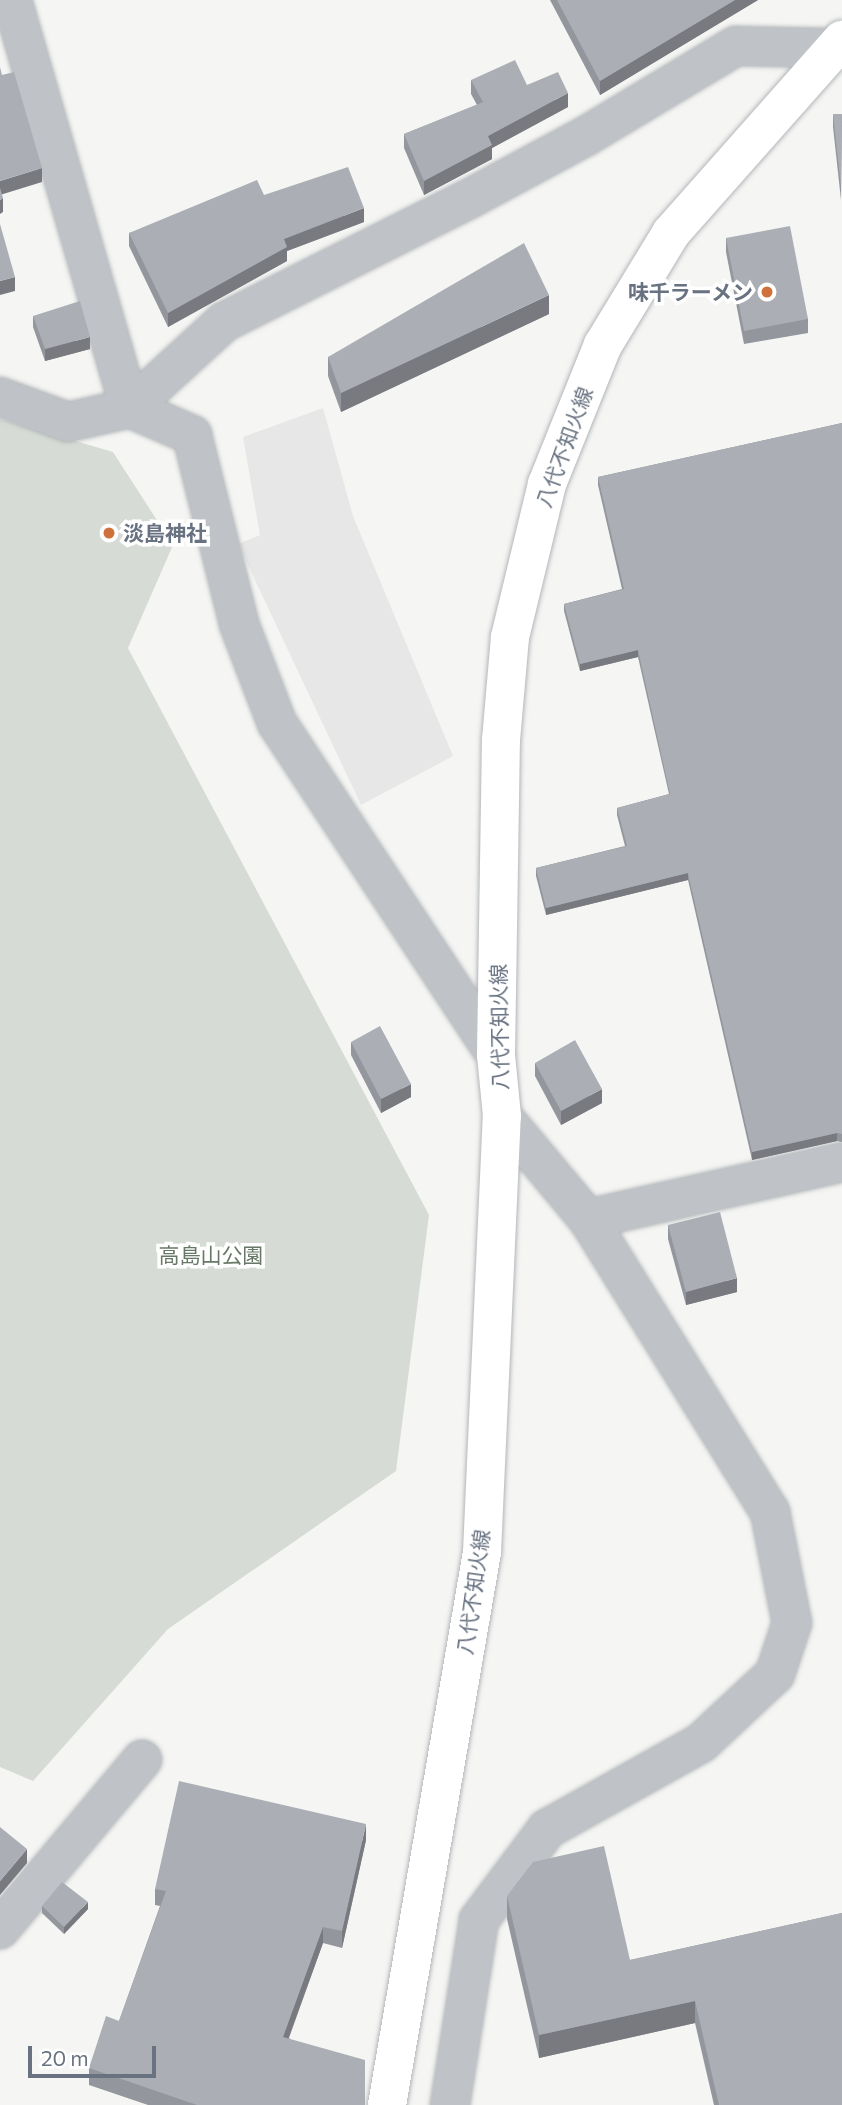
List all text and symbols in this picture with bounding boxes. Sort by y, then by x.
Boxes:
place label: 味千ラーメン [627,279,753,305]
marker: 味千ラーメン [759,284,775,300]
street label: 八代不知火線 [531,383,597,511]
place label: 淡島神社 [123,520,207,546]
marker: 淡島神社 [101,525,117,541]
street label: 八代不知火線 [485,964,513,1090]
park label: 高島山公園 [159,1242,263,1268]
street label: 八代不知火線 [452,1528,494,1656]
scale bar [32,2032,159,2076]
text: 20 m [41,2045,89,2070]

